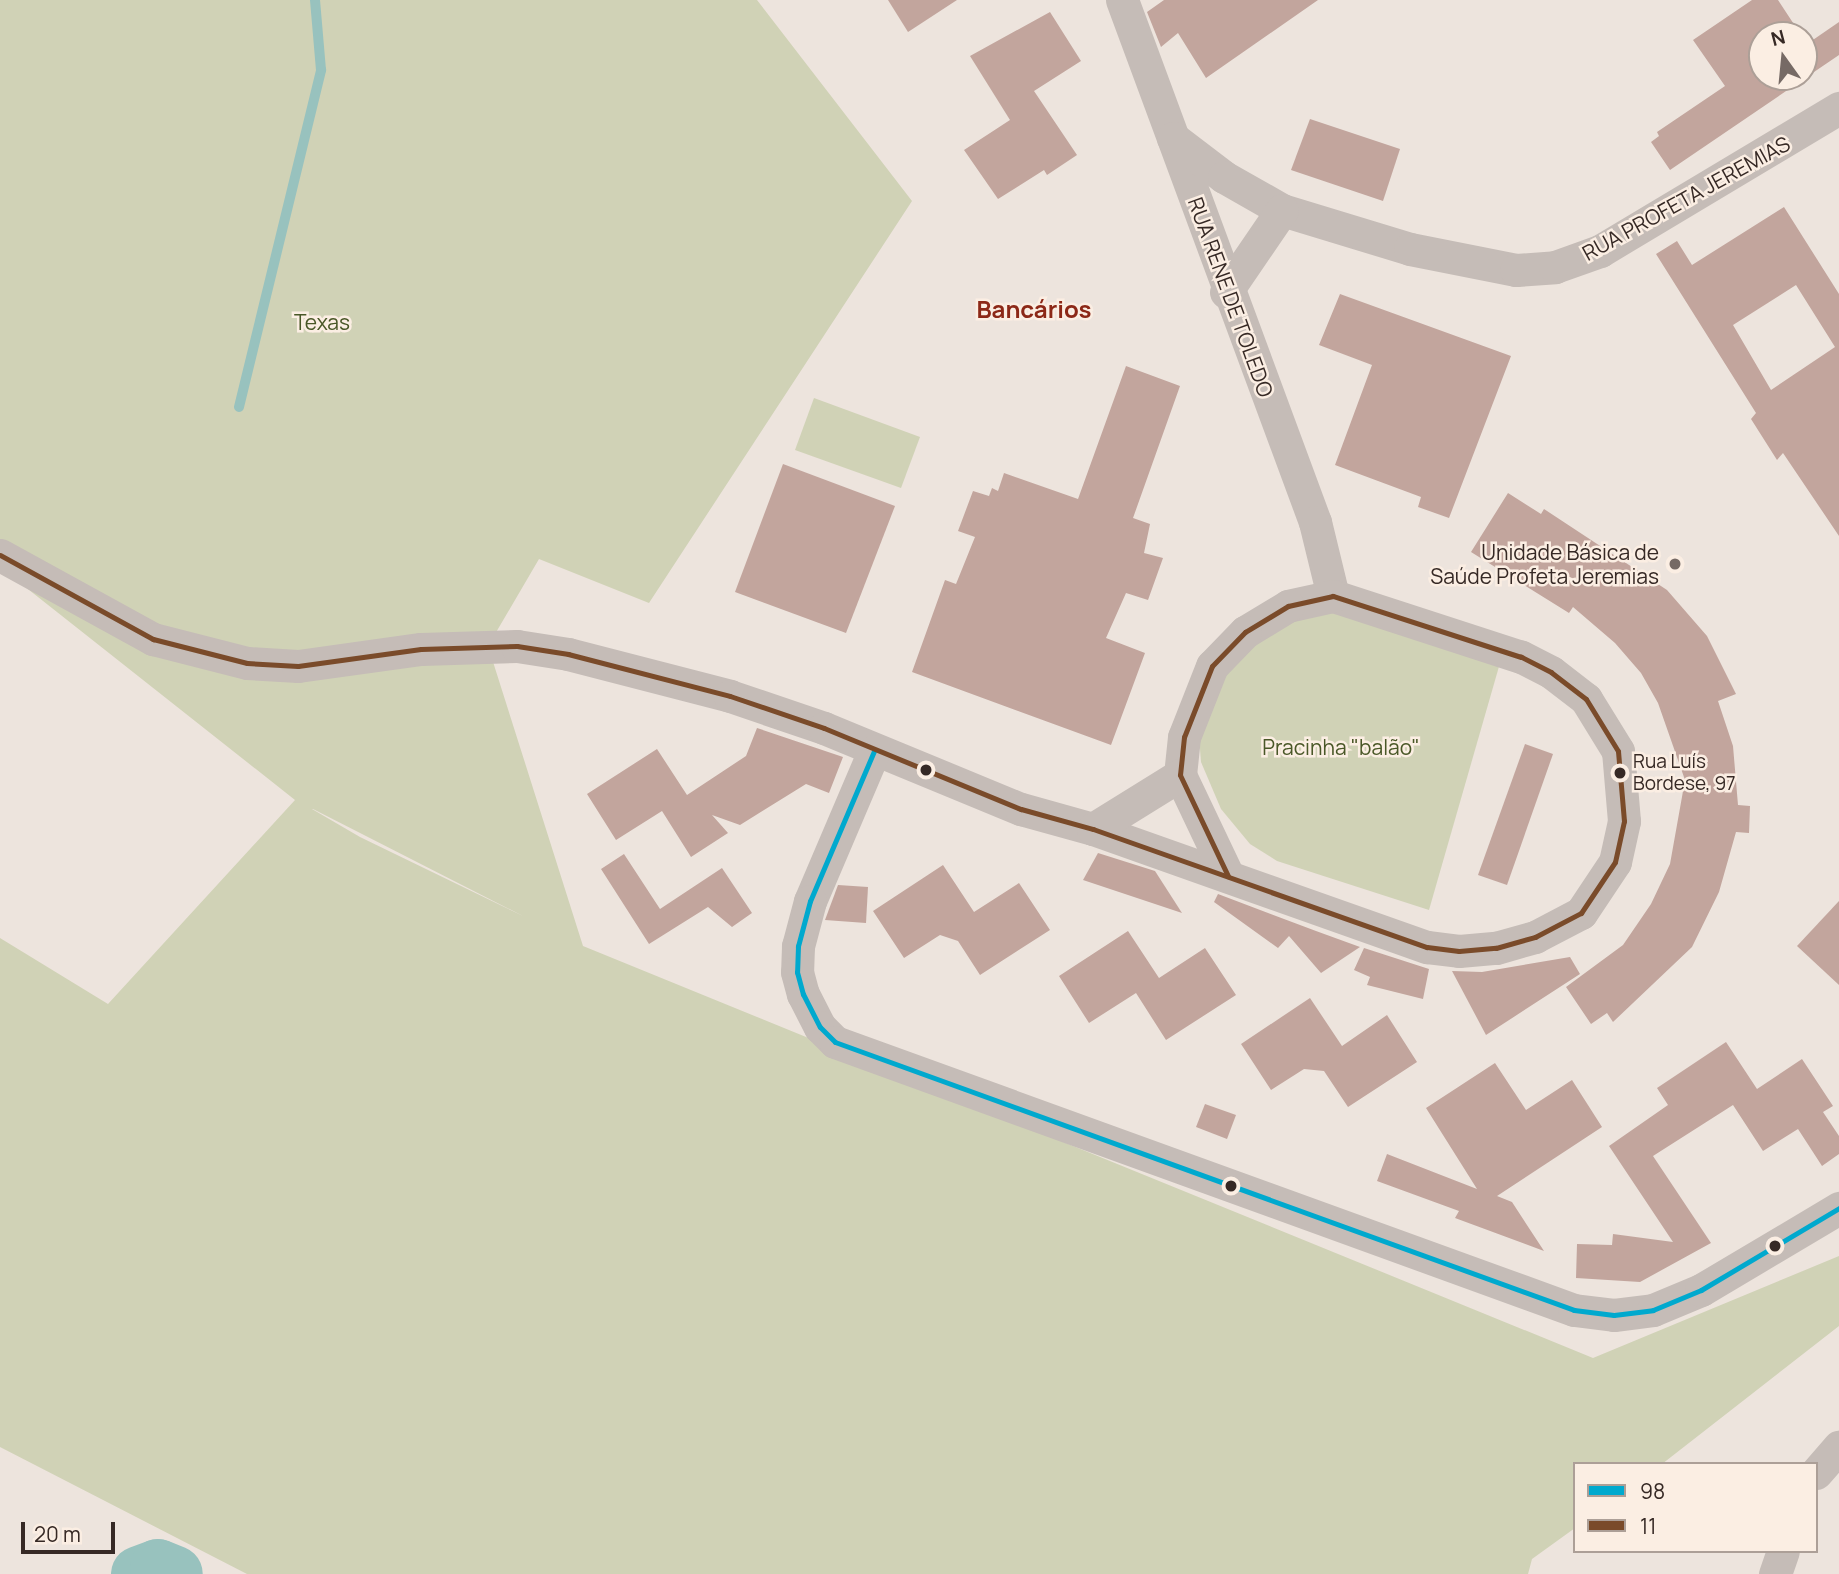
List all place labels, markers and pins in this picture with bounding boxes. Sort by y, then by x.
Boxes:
place label: Unidade Básica de Saúde Profeta Jeremias [1430,539,1659,589]
marker: Unidade Básica de Saúde Profeta Jeremias [1665,554,1685,574]
place label: Rua Luís Bordese, 97 [1633,751,1736,795]
unlabelled marker [919,763,933,777]
marker: Rua Luís Bordese, 97 [1613,766,1627,780]
unlabelled marker [1224,1179,1238,1193]
unlabelled marker [1768,1239,1782,1253]

